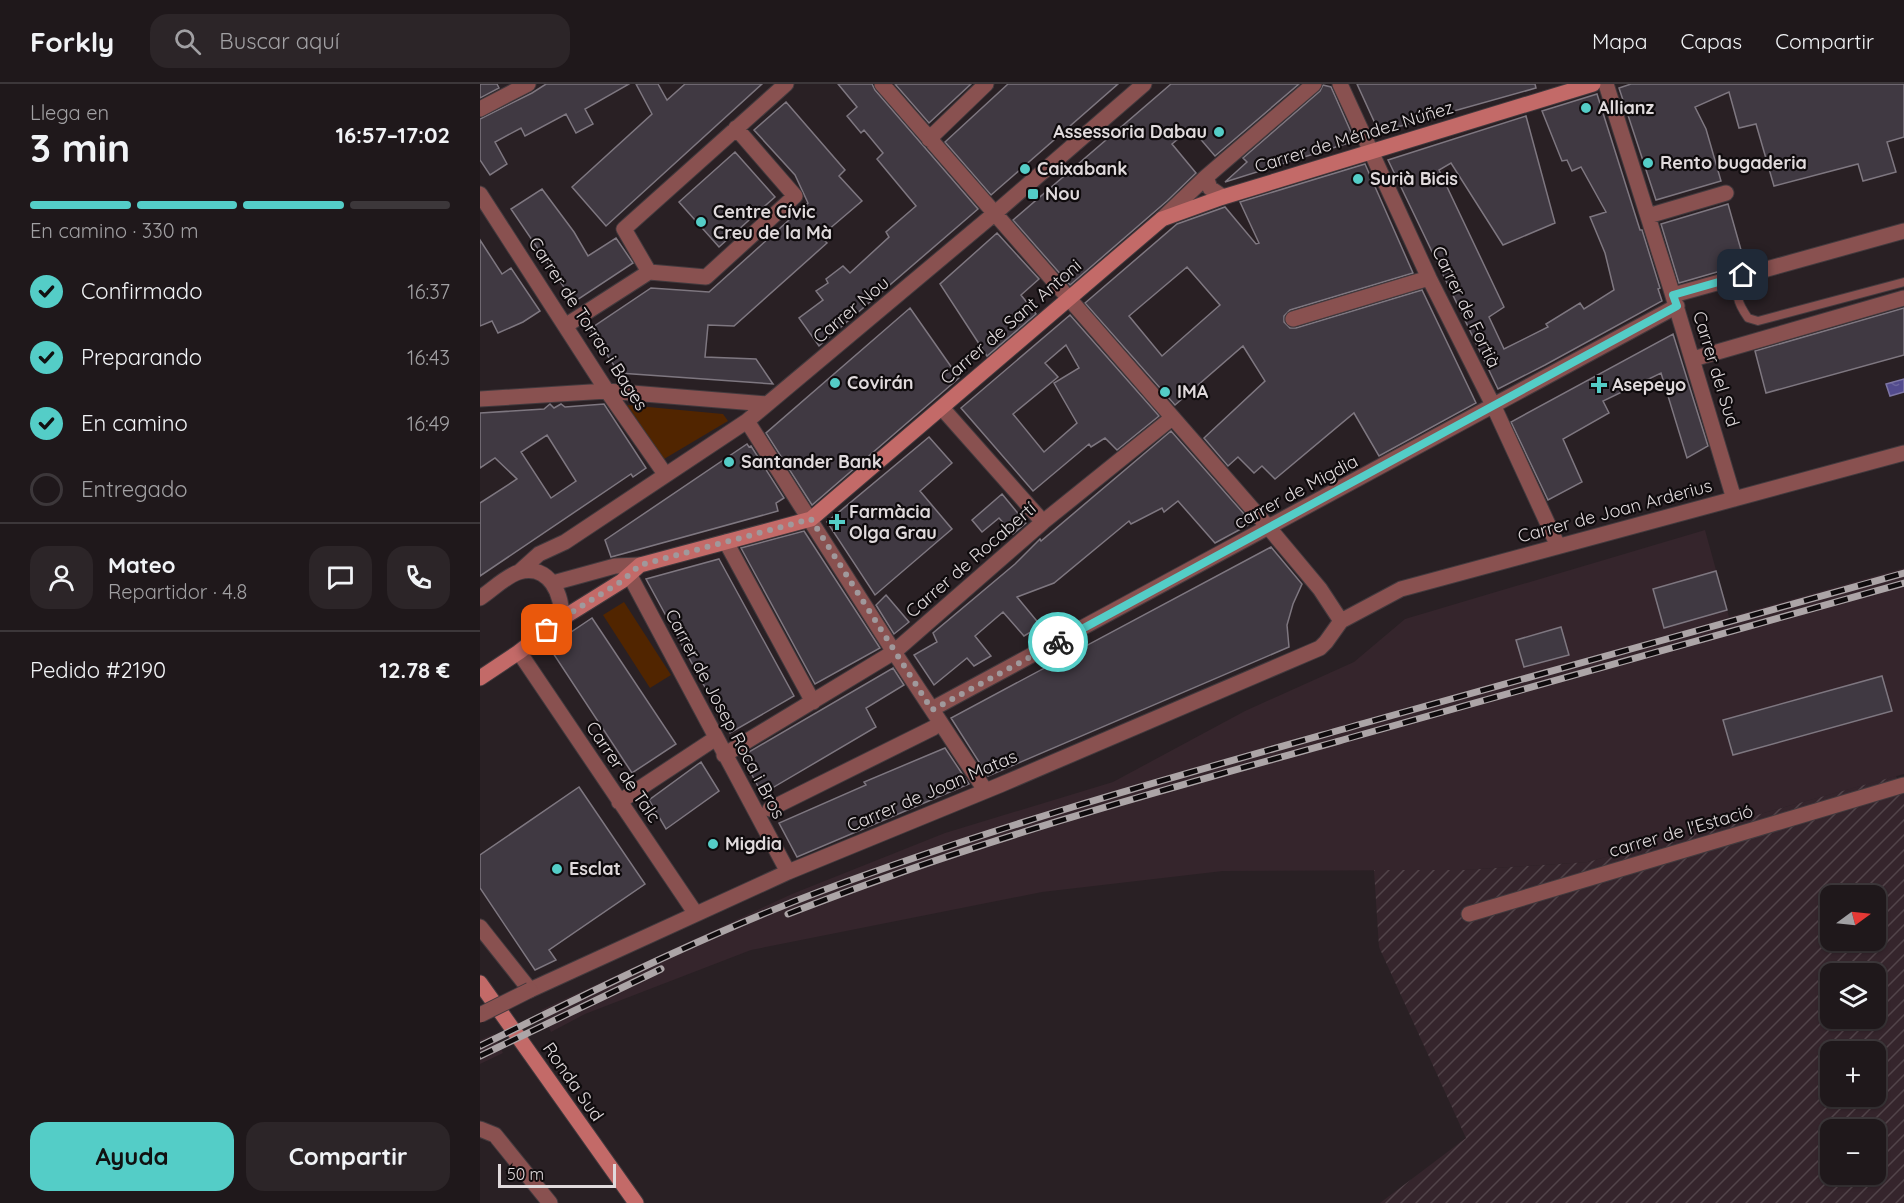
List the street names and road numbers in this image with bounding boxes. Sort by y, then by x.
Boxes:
street label: Carrer de Méndez Núñez [1252,95,1456,178]
street label: Carrer de Torras i Bages [524,233,653,415]
street label: Carrer de Fortià [1427,242,1506,371]
street label: Carrer de Sant Antoni [935,254,1086,389]
street label: Carrer Nou [808,271,893,348]
street label: Carrer del Sud [1688,308,1745,429]
street label: carrer de Migdia [1230,449,1362,534]
street label: Carrer de Joan Arderius [1515,473,1715,548]
street label: Carrer de Rocabertí [901,497,1041,622]
street label: Carrer de Josep Roca i Bros [660,605,791,822]
street label: Carrer de Talc [581,717,666,827]
street label: Carrer de Joan Matas [843,744,1020,837]
street label: carrer de l'Estació [1606,799,1756,862]
street label: Ronda Sud [538,1038,609,1126]

